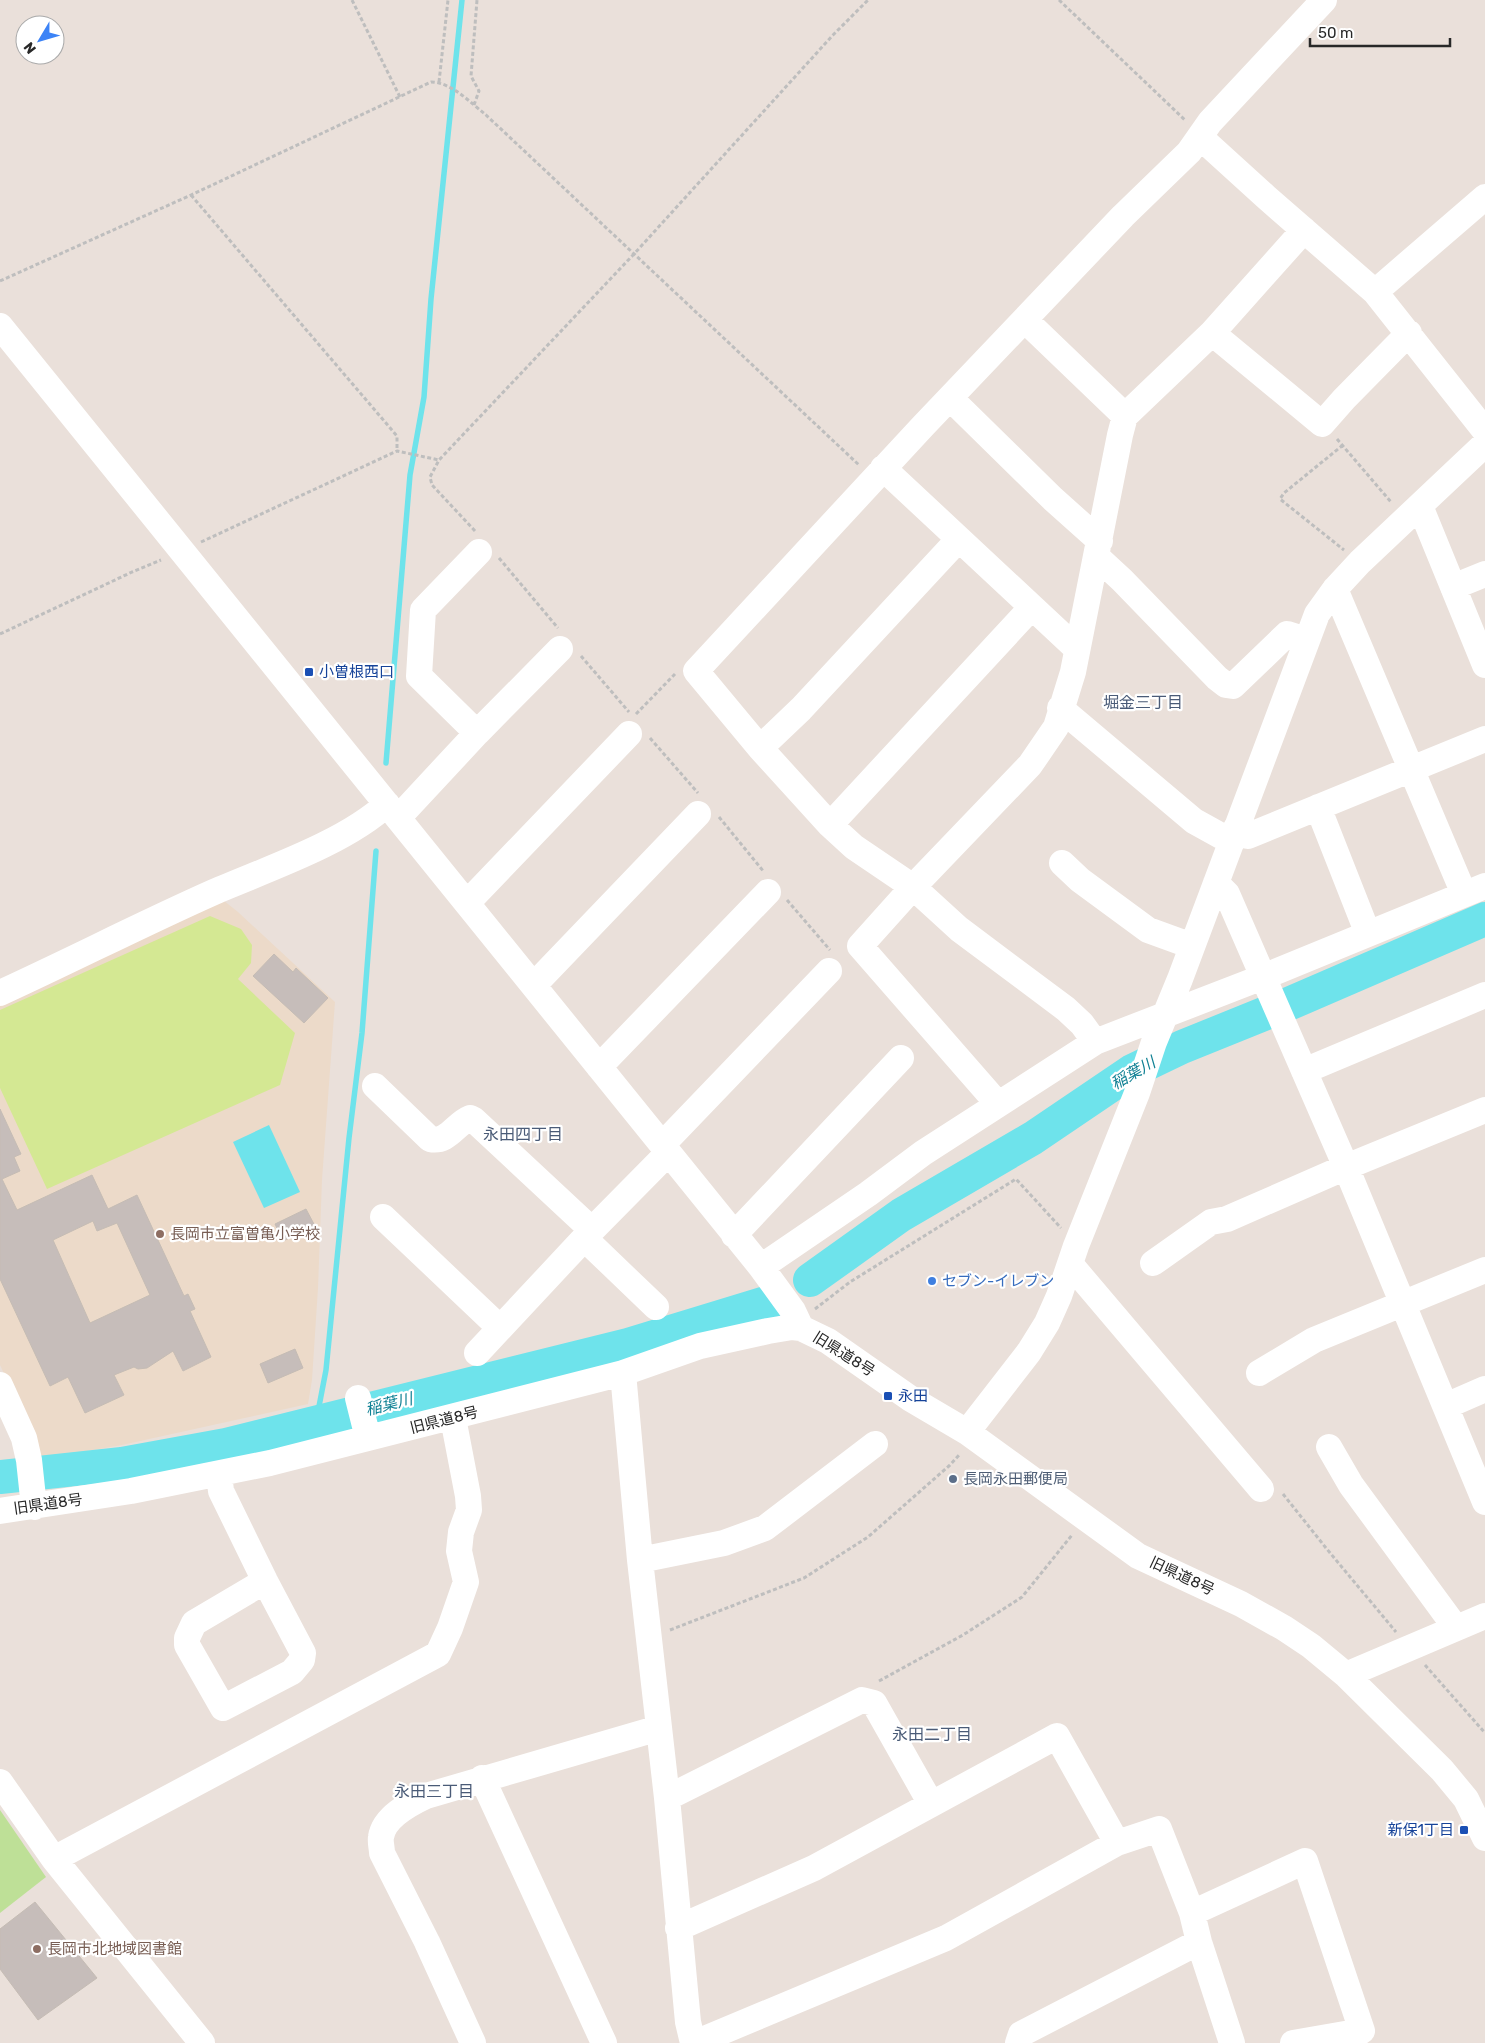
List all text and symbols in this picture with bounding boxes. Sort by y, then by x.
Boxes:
north arrow [15,15,65,65]
scale bar [1310,15,1450,47]
text: 50 m [1318,24,1353,42]
text: N [20,38,40,57]
place label: 小曽根西口 [319,663,394,681]
marker: 小曽根西口 [303,666,315,678]
district label: 堀金三丁目 [1103,693,1183,712]
water label: 稲葉川 [1107,1052,1160,1093]
district label: 永田四丁目 [483,1125,563,1144]
place label: 長岡市立富曽亀小学校 [170,1225,320,1243]
marker: 長岡市立富曽亀小学校 [154,1228,166,1240]
place label: セブン-イレブン [942,1272,1054,1290]
marker: セブン-イレブン [926,1275,938,1287]
street label: 旧県道8号 [810,1328,878,1380]
place label: 永田 [898,1387,928,1405]
water label: 稲葉川 [363,1388,417,1419]
marker: 永田 [882,1390,894,1402]
street label: 旧県道8号 [408,1403,480,1437]
place label: 長岡永田郵便局 [963,1470,1068,1488]
marker: 長岡永田郵便局 [947,1473,959,1485]
street label: 旧県道8号 [12,1490,84,1518]
street label: 旧県道8号 [1147,1553,1217,1599]
district label: 永田二丁目 [892,1725,972,1744]
district label: 永田三丁目 [394,1782,474,1801]
place label: 新保1丁目 [1388,1821,1454,1839]
marker: 新保1丁目 [1458,1824,1470,1836]
place label: 長岡市北地域図書館 [47,1940,182,1958]
marker: 長岡市北地域図書館 [31,1943,43,1955]

